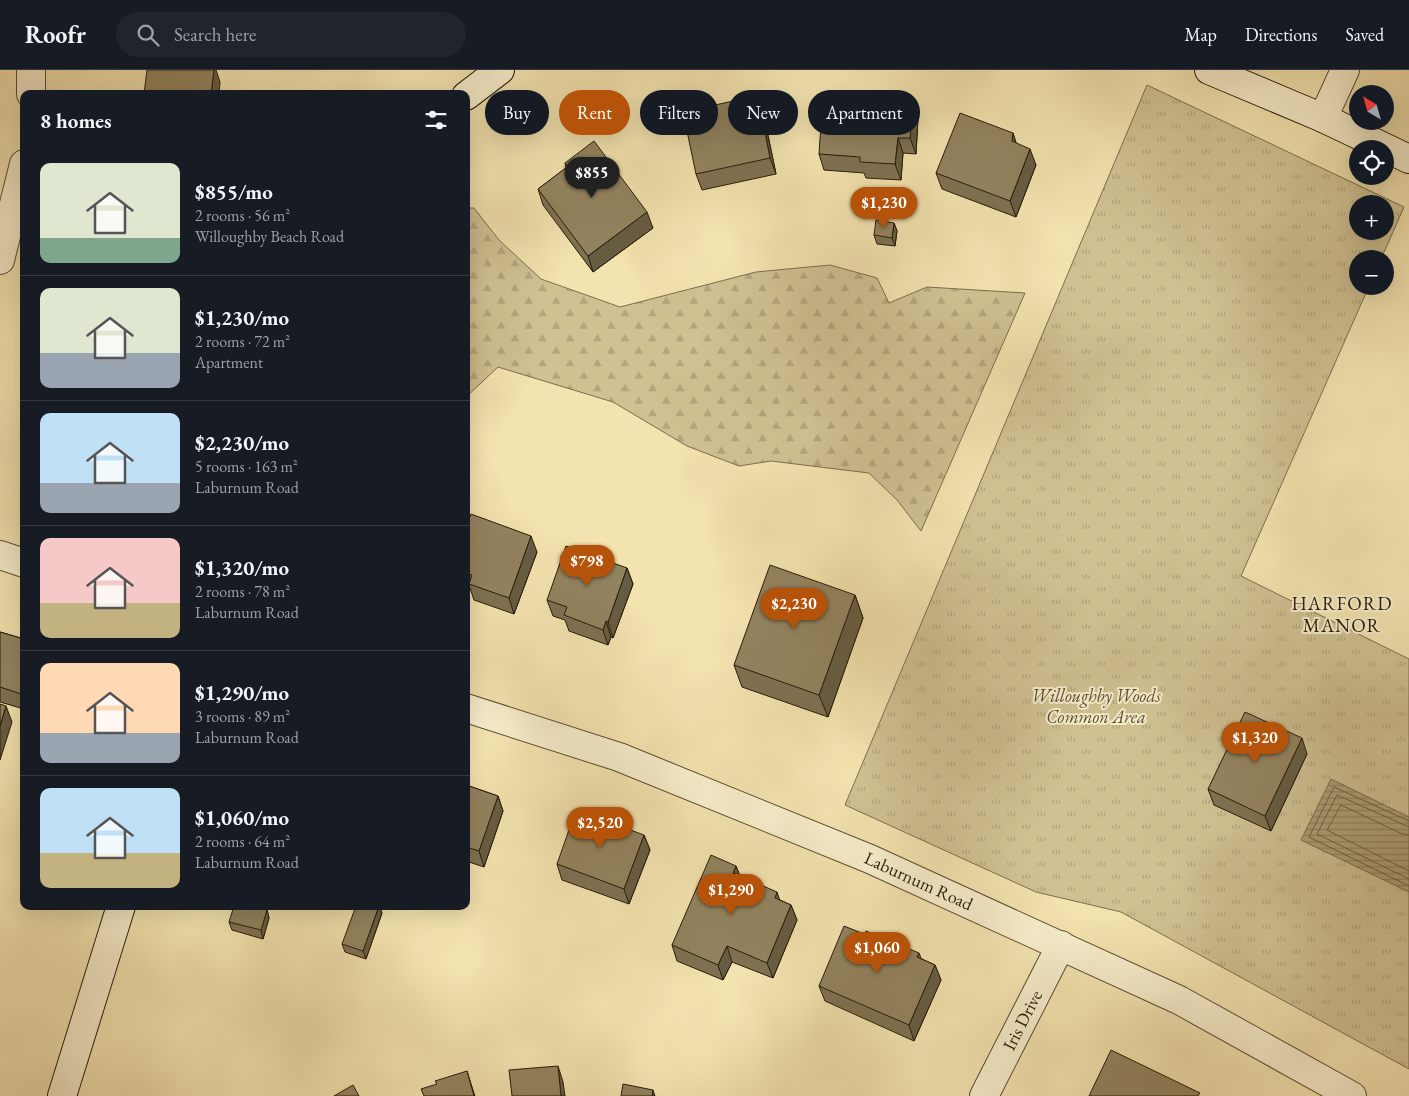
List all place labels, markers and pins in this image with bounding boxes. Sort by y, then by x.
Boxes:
pin: $855 [562,156,622,199]
pin: $1,230 [843,186,925,229]
pin: $798 [557,544,617,587]
pin: $2,230 [753,588,835,630]
pin: $1,320 [1214,722,1296,764]
pin: $2,520 [559,806,641,849]
pin: $1,290 [690,874,772,916]
pin: $1,060 [836,932,918,974]

